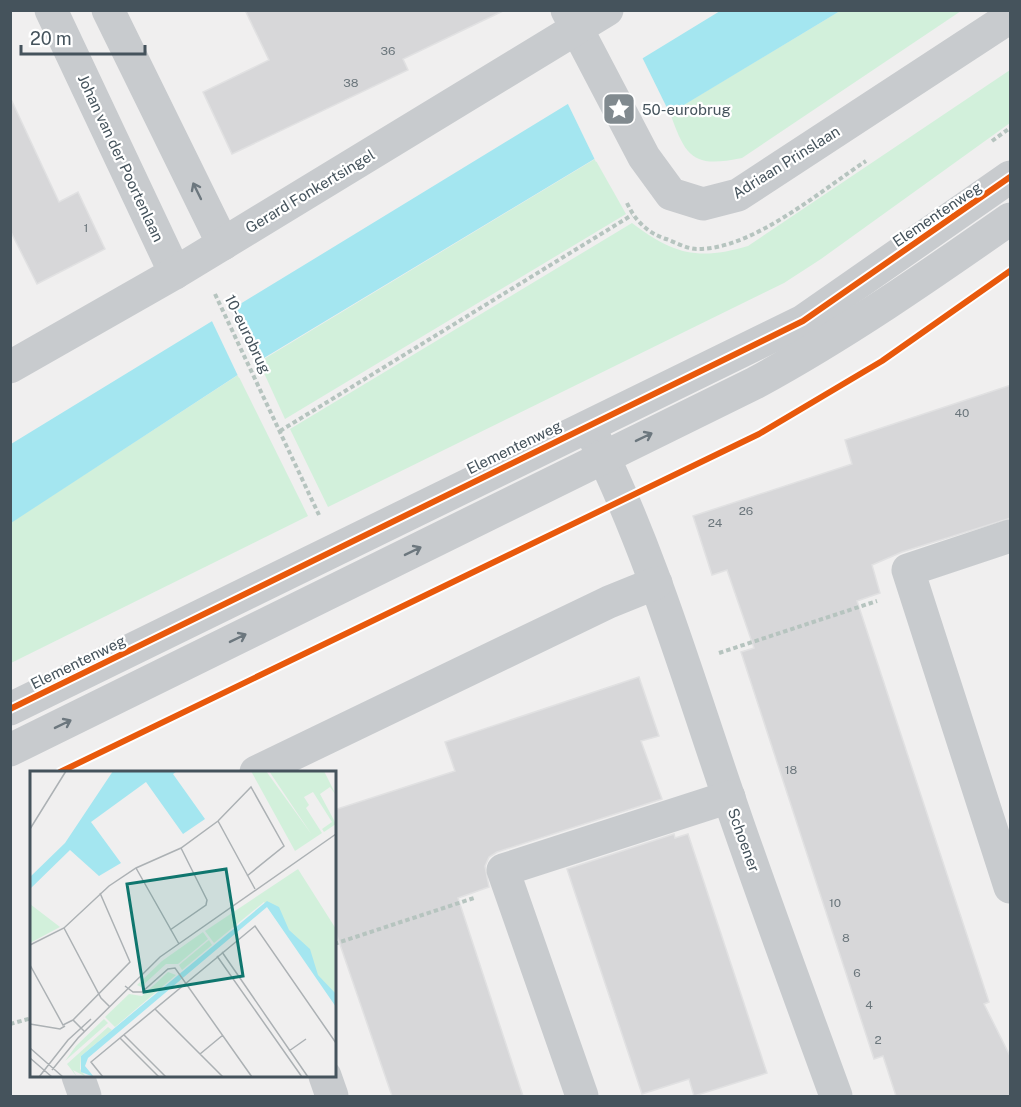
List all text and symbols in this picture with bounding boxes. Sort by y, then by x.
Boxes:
scale bar [21,18,146,56]
text: 20 m [30,28,72,49]
house number: 36 [381,44,395,58]
street label: Johan van der Poortenlaan [75,72,167,244]
house number: 38 [343,76,359,90]
place icon: 50-eurobrug [601,91,637,127]
place label: 50-eurobrug [642,101,731,118]
street label: Adriaan Prinslaan [729,122,843,202]
street label: Gerard Fonkertsingel [242,146,378,236]
street label: Elementenweg [889,178,985,250]
one-way arrow [191,183,202,201]
house number: 1 [84,221,88,235]
street label: 10-eurobrug [222,292,274,376]
house number: 40 [955,406,969,420]
street label: Elementenweg [464,417,564,477]
one-way arrow [635,431,653,443]
house number: 26 [739,504,753,518]
house number: 24 [708,516,723,530]
one-way arrow [403,545,421,557]
one-way arrow [228,631,246,643]
street label: Elementenweg [28,632,128,692]
one-way arrow [54,718,71,730]
house number: 18 [785,763,798,777]
inset map [30,771,336,1077]
street label: Schoener [725,806,763,874]
house number: 10 [829,896,841,910]
house number: 8 [842,931,850,945]
house number: 6 [853,966,861,980]
house number: 4 [865,998,873,1012]
house number: 2 [874,1033,882,1047]

